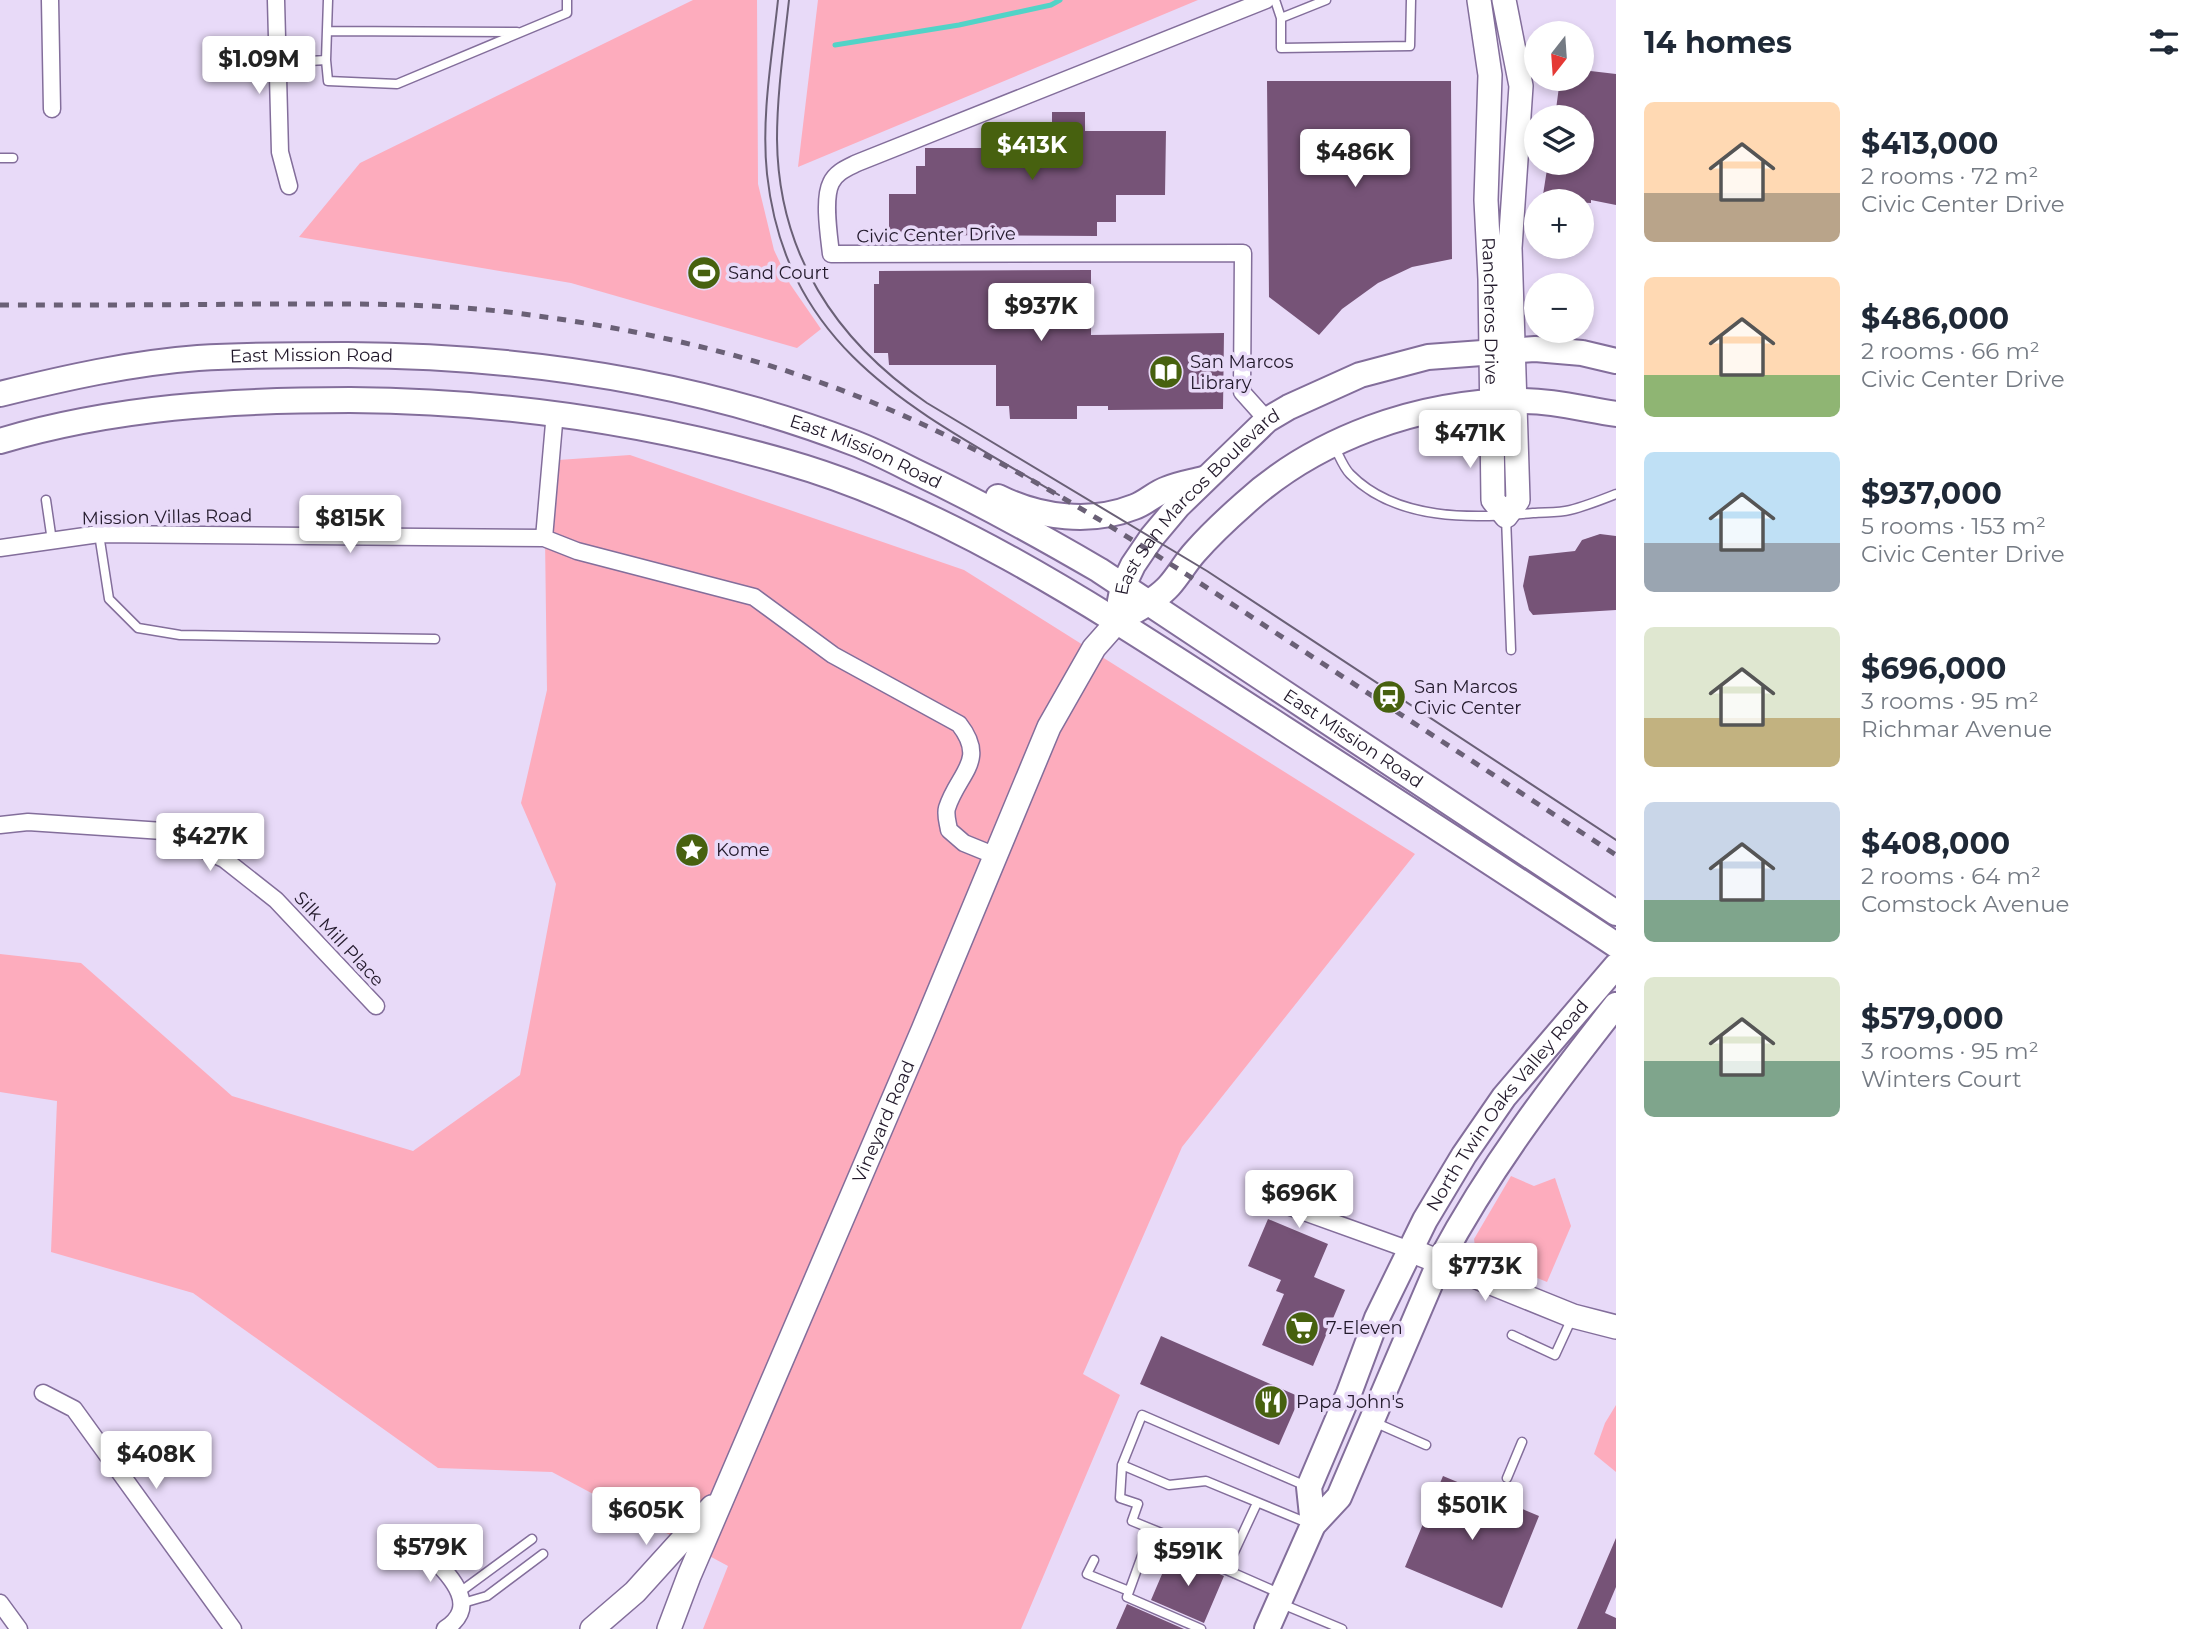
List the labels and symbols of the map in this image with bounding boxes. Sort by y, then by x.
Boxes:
north arrow [1524,21,1594,91]
pin: $1.09M [202,36,316,96]
pin: $413K [983,122,1081,182]
pin: $486K [1306,130,1404,189]
street label: Civic Center Drive [856,223,1016,247]
street label: Rancheros Drive [1477,237,1502,385]
sports icon: Sand Court [685,254,723,292]
place label: Sand Court [728,262,829,284]
pin: $937K [992,284,1090,343]
street label: East Mission Road [230,344,393,367]
place label: San Marcos Library [1190,351,1294,394]
library icon: San Marcos Library [1147,353,1185,391]
street label: East San Marcos Boulevard [1110,404,1284,597]
street label: East Mission Road [787,410,945,494]
pin: $471K [1421,410,1519,470]
pin: $815K [301,496,399,555]
street label: Mission Villas Road [82,505,252,529]
place label: San Marcos Civic Center [1414,676,1522,719]
station icon: San Marcos Civic Center [1370,678,1408,716]
street label: East Mission Road [1279,684,1427,793]
pin: $427K [161,814,259,873]
place icon: Kome [673,831,711,869]
place label: Kome [716,839,770,861]
street label: Silk Mill Place [289,887,389,991]
street label: North Twin Oaks Valley Road [1422,995,1593,1215]
street label: Vineyard Road [848,1057,920,1186]
pin: $696K [1250,1170,1348,1230]
pin: $773K [1436,1244,1534,1303]
supermarket icon: 7-Eleven [1283,1309,1321,1347]
place label: 7-Eleven [1326,1317,1403,1339]
restaurant icon: Papa John's [1252,1383,1290,1421]
place label: Papa John's [1296,1391,1404,1413]
pin: $408K [107,1432,205,1491]
pin: $501K [1423,1482,1521,1542]
pin: $605K [597,1488,695,1547]
pin: $579K [381,1524,479,1584]
pin: $591K [1139,1528,1237,1588]

